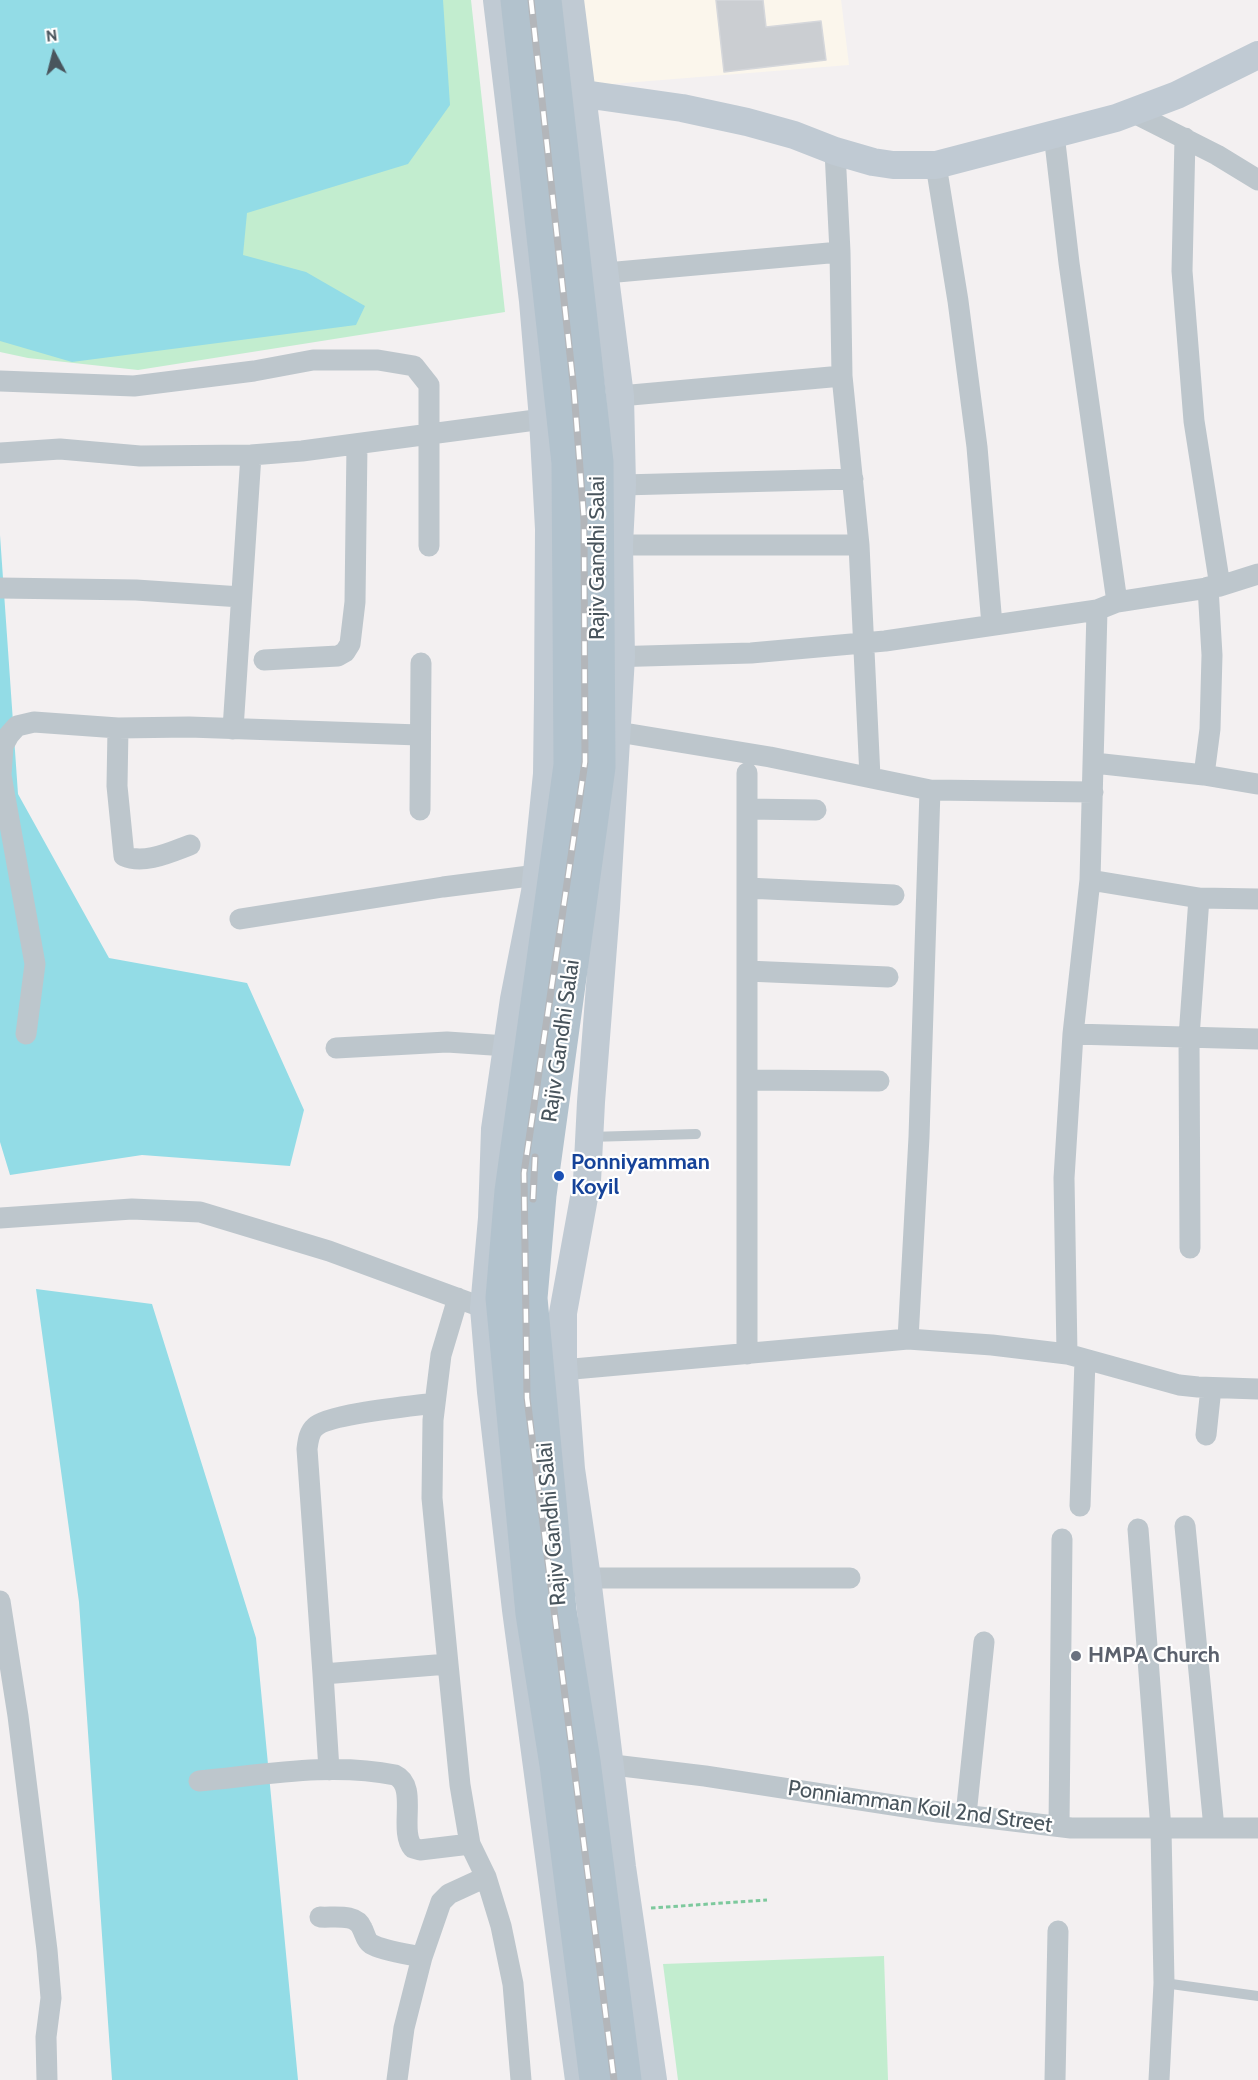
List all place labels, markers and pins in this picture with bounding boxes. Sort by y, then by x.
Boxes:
place label: Ponniyamman Koyil [571,1150,710,1202]
marker: Ponniyamman Koyil [552,1169,566,1183]
place label: HMPA Church [1088,1643,1220,1669]
marker: HMPA Church [1069,1649,1083,1663]

